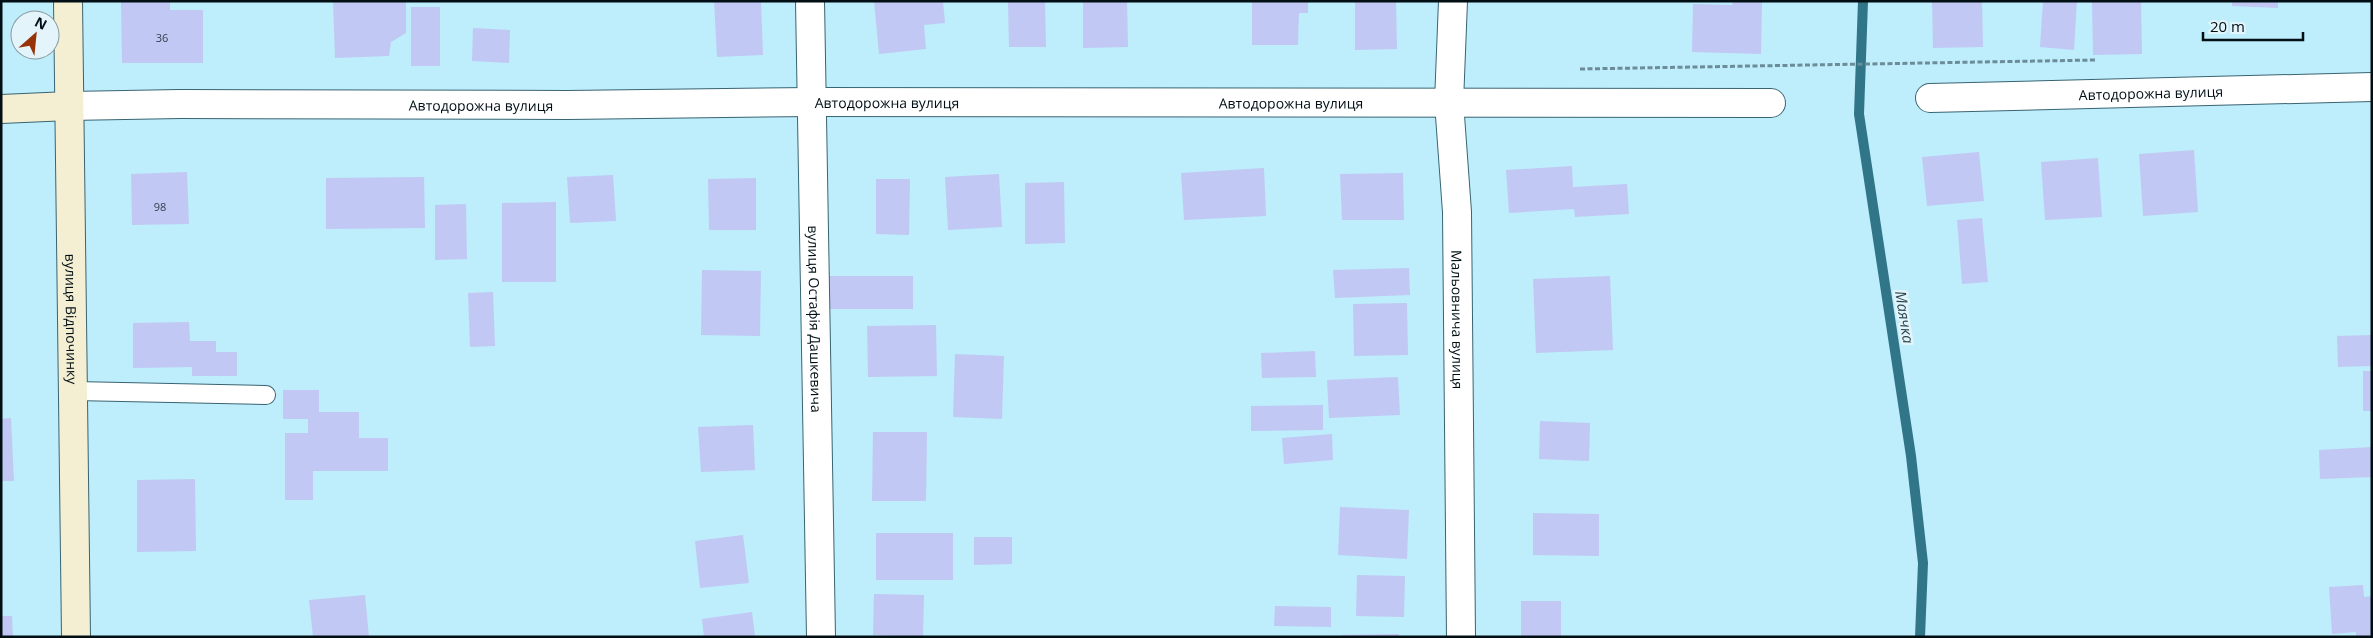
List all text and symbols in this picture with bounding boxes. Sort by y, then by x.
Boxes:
north arrow [10,10,60,60]
scale bar [2203,10,2303,42]
text: N [32,12,51,34]
text: 20 m [2210,16,2245,36]
house number: 36 [156,30,168,45]
street label: Автодорожна вулиця [2078,81,2223,104]
street label: Автодорожна вулиця [815,93,959,112]
street label: Автодорожна вулиця [1219,93,1363,112]
street label: Автодорожна вулиця [409,95,553,114]
house number: 98 [154,199,166,214]
street label: вулиця Остафія Дашкевича [804,225,827,413]
street label: Мальовнича вулиця [1448,250,1468,389]
street label: вулиця Відпочинку [62,254,82,385]
water label: Маячка [1891,289,1919,345]

